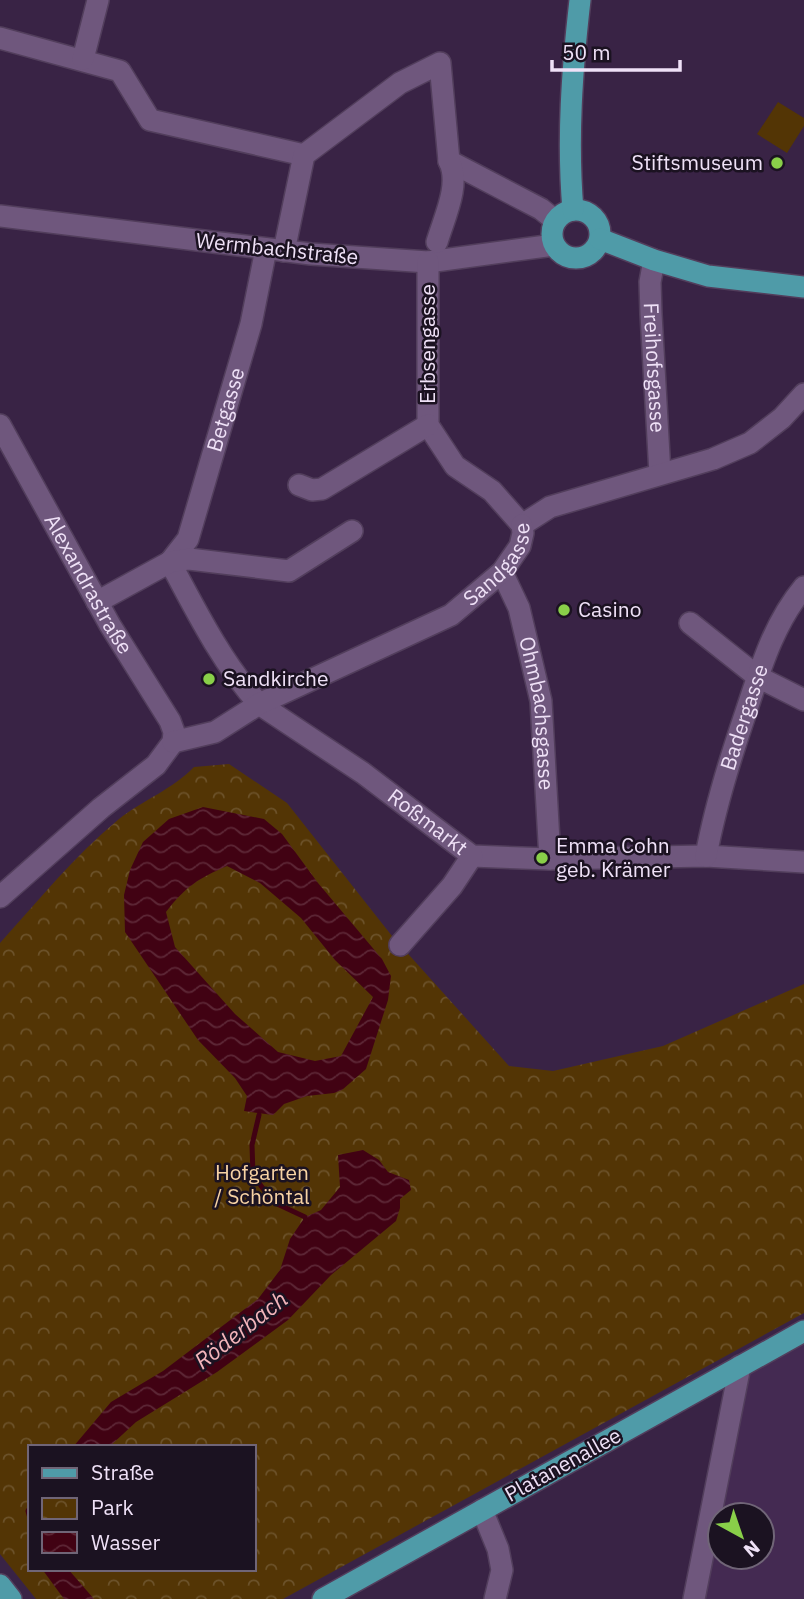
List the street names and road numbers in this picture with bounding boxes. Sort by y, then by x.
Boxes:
street label: Wermbachstraße [195,226,360,270]
street label: Erbsengasse [413,284,441,404]
street label: Freihofsgasse [638,302,673,433]
street label: Betgasse [199,364,251,455]
street label: Alexandrastraße [39,509,140,659]
street label: Sandgasse [457,521,536,612]
street label: Ohmbachsgasse [513,633,561,791]
street label: Badergasse [713,660,774,773]
street label: Roßmarkt [382,782,474,861]
street label: Platanenallee [499,1421,626,1508]

